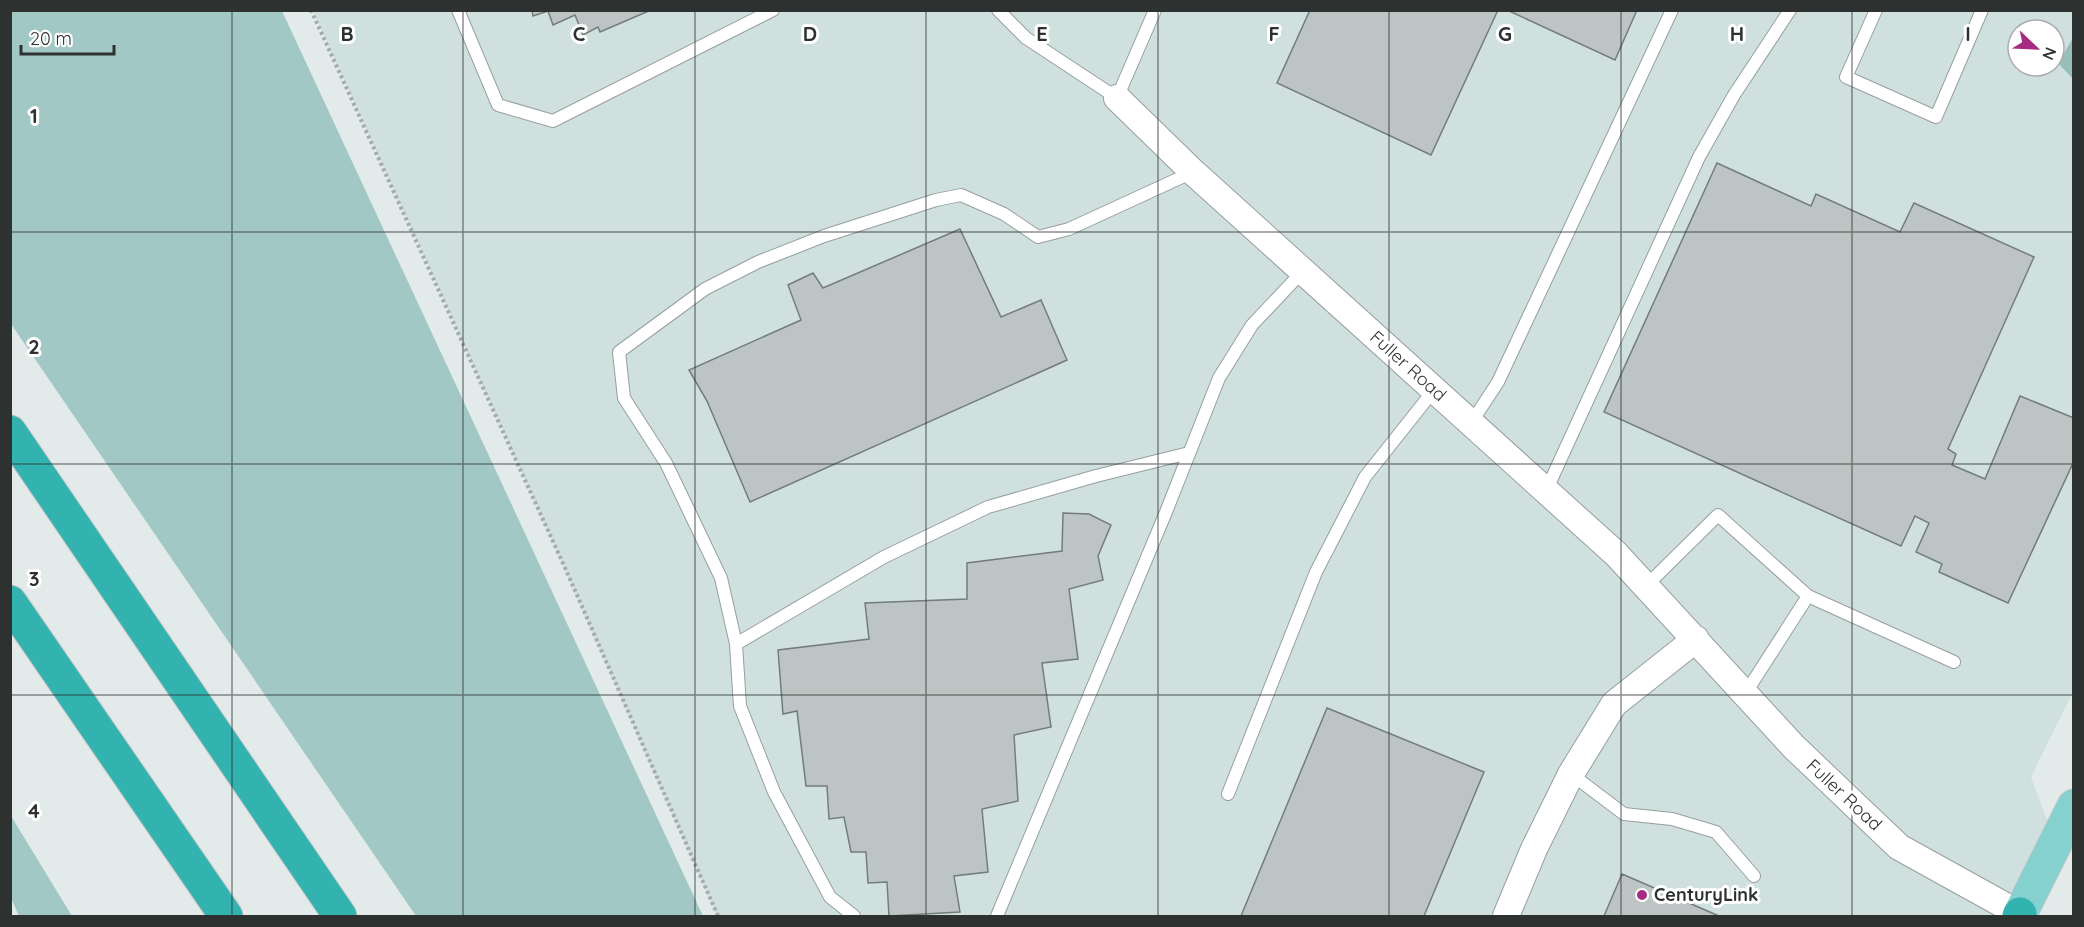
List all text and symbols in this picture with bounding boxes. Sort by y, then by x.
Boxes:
scale bar [21,18,114,56]
north arrow [2006,18,2066,78]
text: B [340,21,354,46]
text: C [573,21,586,46]
text: D [803,21,817,46]
text: E [1036,21,1048,46]
text: F [1268,21,1280,46]
text: G [1498,21,1512,46]
text: H [1730,21,1744,46]
text: I [1965,21,1971,46]
text: 20 m [30,27,72,50]
text: N [2038,45,2061,63]
text: 1 [30,103,38,128]
street label: Fuller Road [1365,325,1451,406]
text: 2 [28,334,40,359]
text: 3 [29,566,39,591]
street label: Fuller Road [1802,754,1887,835]
text: 4 [28,798,40,823]
place label: CenturyLink [1654,883,1758,906]
marker: CenturyLink [1635,888,1649,902]

